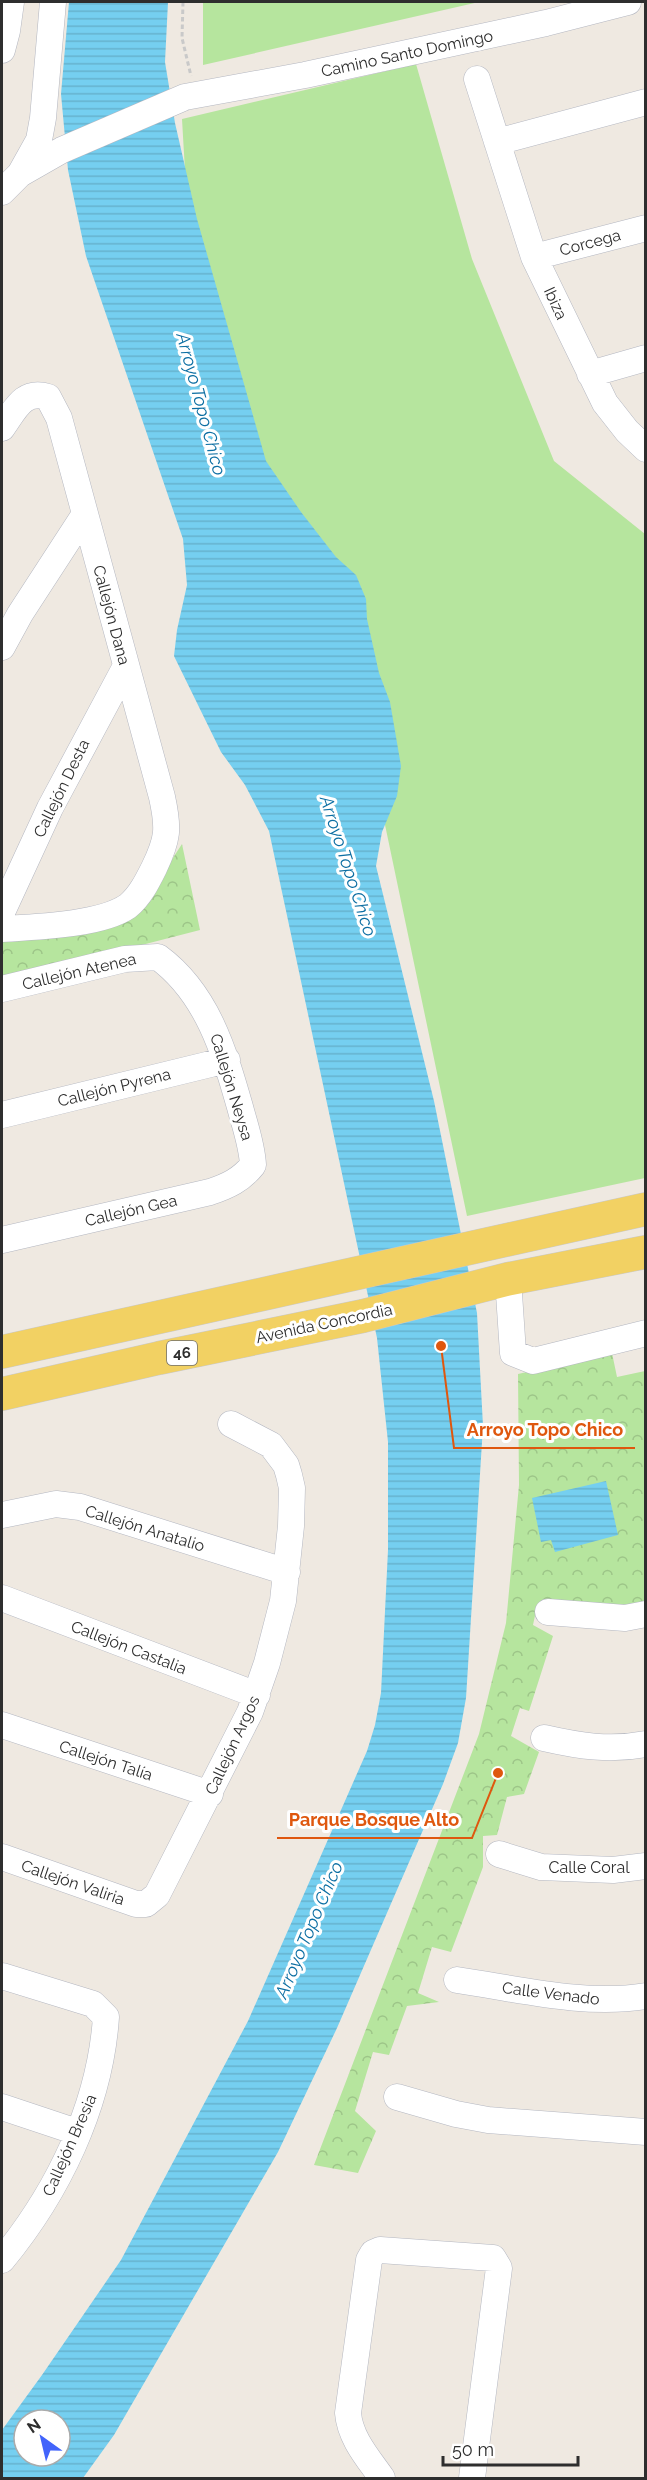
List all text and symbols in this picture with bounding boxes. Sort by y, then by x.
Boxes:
street label: Camino Santo Domingo [319,26,495,81]
street label: Corcega [557,225,623,260]
street label: Ibiza [540,284,571,323]
water label: Arroyo Topo Chico [172,329,231,477]
street label: Callejón Dana [89,563,134,667]
street label: Callejón Desta [29,736,93,840]
water label: Arroyo Topo Chico [316,792,381,939]
street label: Callejón Atenea [20,949,138,994]
street label: Callejón Neysa [206,1031,257,1143]
street label: Callejón Pyrena [56,1064,173,1111]
street label: Callejón Gea [83,1191,179,1230]
street label: Avenida Concordia [254,1300,394,1347]
road number: 46 [167,1341,197,1365]
callout: Arroyo Topo Chico [454,1412,635,1448]
text: Arroyo Topo Chico [467,1419,623,1440]
street label: Callejón Anatalio [83,1501,207,1556]
street label: Callejón Castalia [68,1617,189,1678]
street label: Callejón Argos [201,1692,264,1798]
street label: Callejón Talía [57,1736,155,1785]
callout: Parque Bosque Alto [277,1802,472,1838]
text: Parque Bosque Alto [289,1809,459,1830]
street label: Callejón Valiria [19,1856,127,1909]
water label: Arroyo Topo Chico [270,1858,347,2002]
street label: Calle Coral [548,1858,630,1877]
street label: Calle Venado [501,1978,601,2009]
street label: Callejón Bresia [38,2091,100,2199]
north arrow [12,2408,72,2468]
text: N [24,2415,44,2437]
scale bar [443,2429,578,2467]
text: 50 m [452,2439,494,2460]

